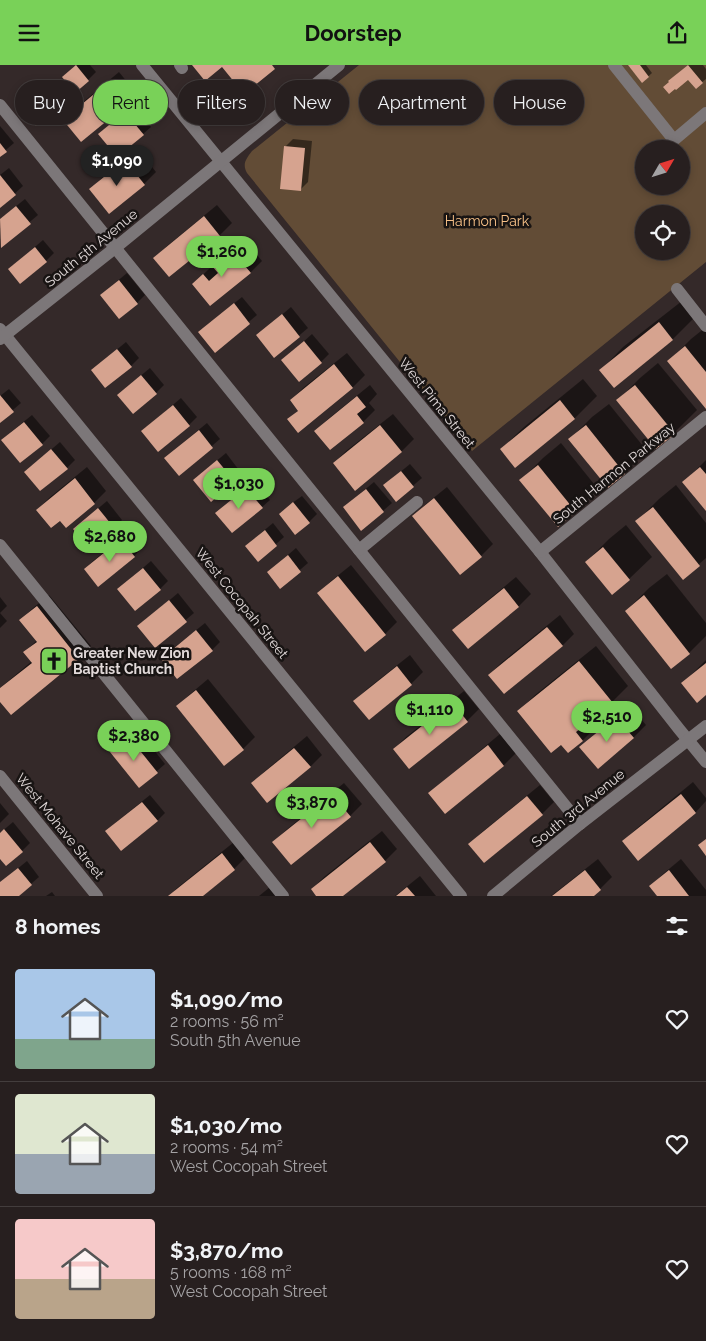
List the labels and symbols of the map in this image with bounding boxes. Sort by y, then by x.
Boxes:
north arrow [635,140,690,195]
pin: $1,090 [76,145,158,187]
street label: South 5th Avenue [42,206,140,290]
park label: Harmon Park [445,213,530,229]
pin: $1,260 [181,235,263,278]
street label: West Pima Street [396,355,479,452]
street label: South Harmon Parkway [550,419,678,527]
pin: $1,030 [198,467,280,510]
pin: $2,680 [69,521,151,563]
street label: West Cocopah Street [192,544,292,662]
place label: Greater New Zion Baptist Church [73,645,190,677]
church icon: Greater New Zion Baptist Church [39,646,69,676]
pin: $1,110 [389,693,471,736]
pin: $2,510 [566,701,648,743]
pin: $2,380 [93,719,175,762]
street label: South 3rd Avenue [528,766,628,850]
street label: West Mohave Street [13,770,108,882]
pin: $3,870 [271,787,353,829]

